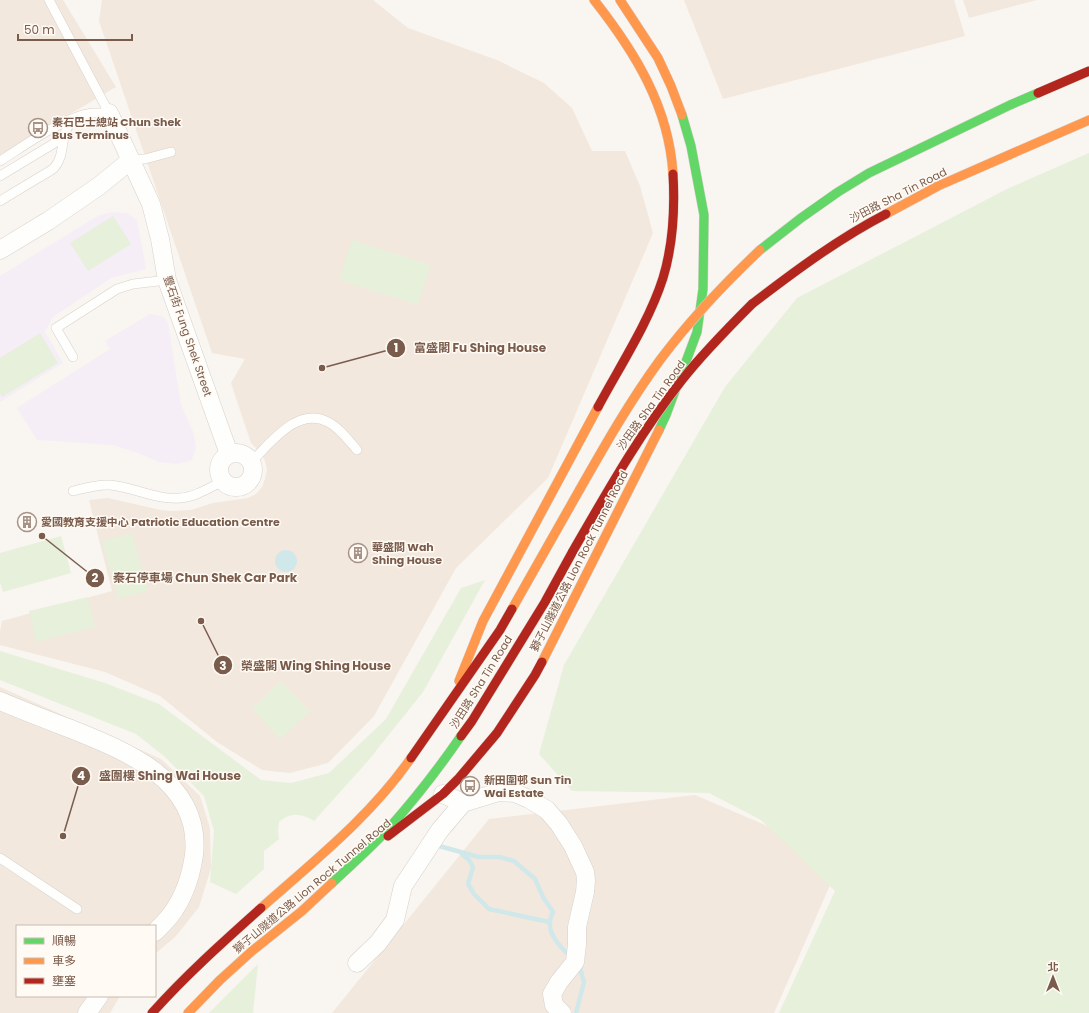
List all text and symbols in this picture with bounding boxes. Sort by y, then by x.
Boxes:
scale bar [18,16,132,42]
text: 50 m [24,21,55,38]
place label: 秦石巴士總站 Chun Shek Bus Terminus [52,114,181,143]
bus stop icon: 秦石巴士總站 Chun Shek Bus Terminus [27,117,49,139]
street label: 沙田路 Sha Tin Road [847,164,949,226]
street label: 豐石街 Fung Shek Street [160,273,216,399]
callout: 富盛閣 Fu Shing House [386,336,555,360]
text: 1 [394,339,398,356]
text: 富盛閣 Fu Shing House [414,339,547,356]
street label: 沙田路 Sha Tin Road [613,357,689,453]
street label: 獅子山隧道公路 Lion Rock Tunnel Road [526,468,632,654]
building icon: 愛國教育支援中心 Patriotic Education Centre [16,511,38,533]
place label: 愛國教育支援中心 Patriotic Education Centre [41,514,280,530]
place label: 華盛閣 Wah Shing House [372,539,442,568]
building icon: 華盛閣 Wah Shing House [347,542,369,564]
callout: 秦石停車場 Chun Shek Car Park [85,566,305,590]
text: 2 [92,569,99,586]
text: 秦石停車場 Chun Shek Car Park [113,569,298,586]
street label: 沙田路 Sha Tin Road [446,632,516,732]
callout: 榮盛閣 Wing Shing House [213,653,399,677]
text: 3 [219,657,227,674]
text: 榮盛閣 Wing Shing House [241,657,392,674]
callout: 盛圍樓 Shing Wai House [71,764,248,788]
text: 4 [77,767,85,784]
text: 盛圍樓 Shing Wai House [99,767,241,784]
place label: 新田圍邨 Sun Tin Wai Estate [484,772,571,801]
bus stop icon: 新田圍邨 Sun Tin Wai Estate [459,775,481,797]
street label: 獅子山隧道公路 Lion Rock Tunnel Road [230,815,394,957]
legend [16,925,156,997]
text: 順暢 [52,932,76,949]
text: 車多 [52,952,76,969]
north arrow [1033,957,1073,997]
text: 北 [1048,959,1059,975]
text: 壅塞 [52,972,76,989]

